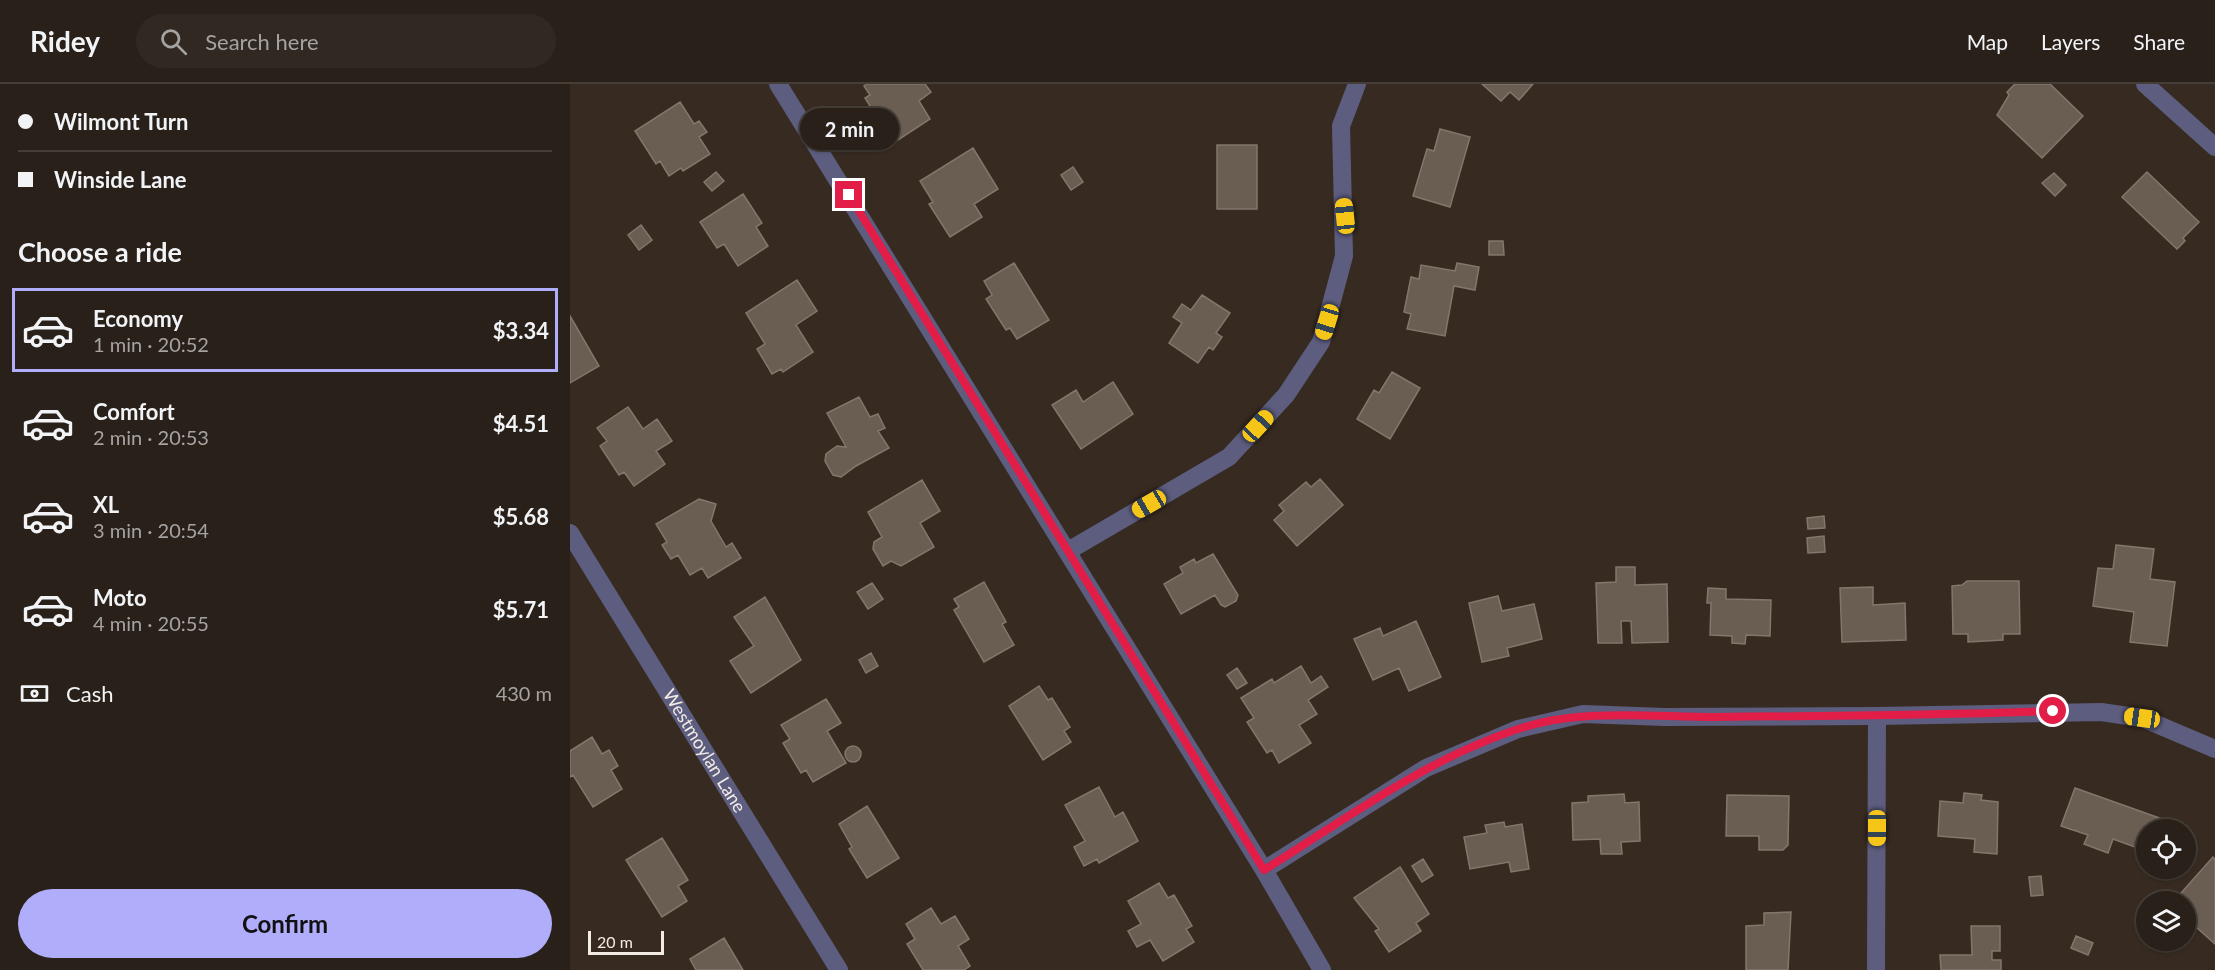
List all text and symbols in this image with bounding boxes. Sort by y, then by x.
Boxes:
search box [136,14,556,68]
text: Ridey [30,24,100,58]
icon: search [157,25,190,58]
text: Search here [205,28,319,55]
text: Map [1967,29,2008,54]
text: Layers [2041,29,2100,54]
text: Share [2133,29,2185,54]
text: Wilmont Turn [54,108,188,135]
callout: 2 min [800,108,898,150]
text: 2 min [825,117,874,141]
text: Winside Lane [54,166,187,193]
route end [835,181,862,208]
car [1334,197,1356,235]
text: Choose a ride [18,235,182,268]
car [1313,302,1341,342]
icon: car [21,303,75,357]
text: Economy [93,305,183,332]
text: $3.34 [493,317,549,344]
text: 1 min · 20:52 [93,332,209,356]
icon: car [21,396,75,450]
text: Comfort [93,398,175,425]
car [1239,407,1277,445]
text: $4.51 [493,410,549,437]
text: 2 min · 20:53 [93,425,209,449]
car [1129,487,1169,521]
icon: car [21,489,75,543]
text: XL [93,491,119,518]
text: $5.68 [493,503,549,530]
text: 3 min · 20:54 [93,518,209,542]
icon: car [21,582,75,636]
text: Moto [93,584,147,611]
text: $5.71 [493,596,549,623]
text: 4 min · 20:55 [93,611,209,635]
icon: cash [18,677,51,710]
text: Cash [66,680,113,707]
text: 430 m [496,681,552,705]
street label: Westmoylan Lane [659,685,751,816]
route start [2039,697,2066,724]
car [2123,707,2161,729]
car [1868,810,1886,846]
map controls [2136,819,2196,951]
button: locate [2136,819,2196,879]
button: Confirm [18,889,552,958]
button: layers [2136,891,2196,951]
scale bar [588,928,664,956]
text: 20 m [597,932,633,951]

